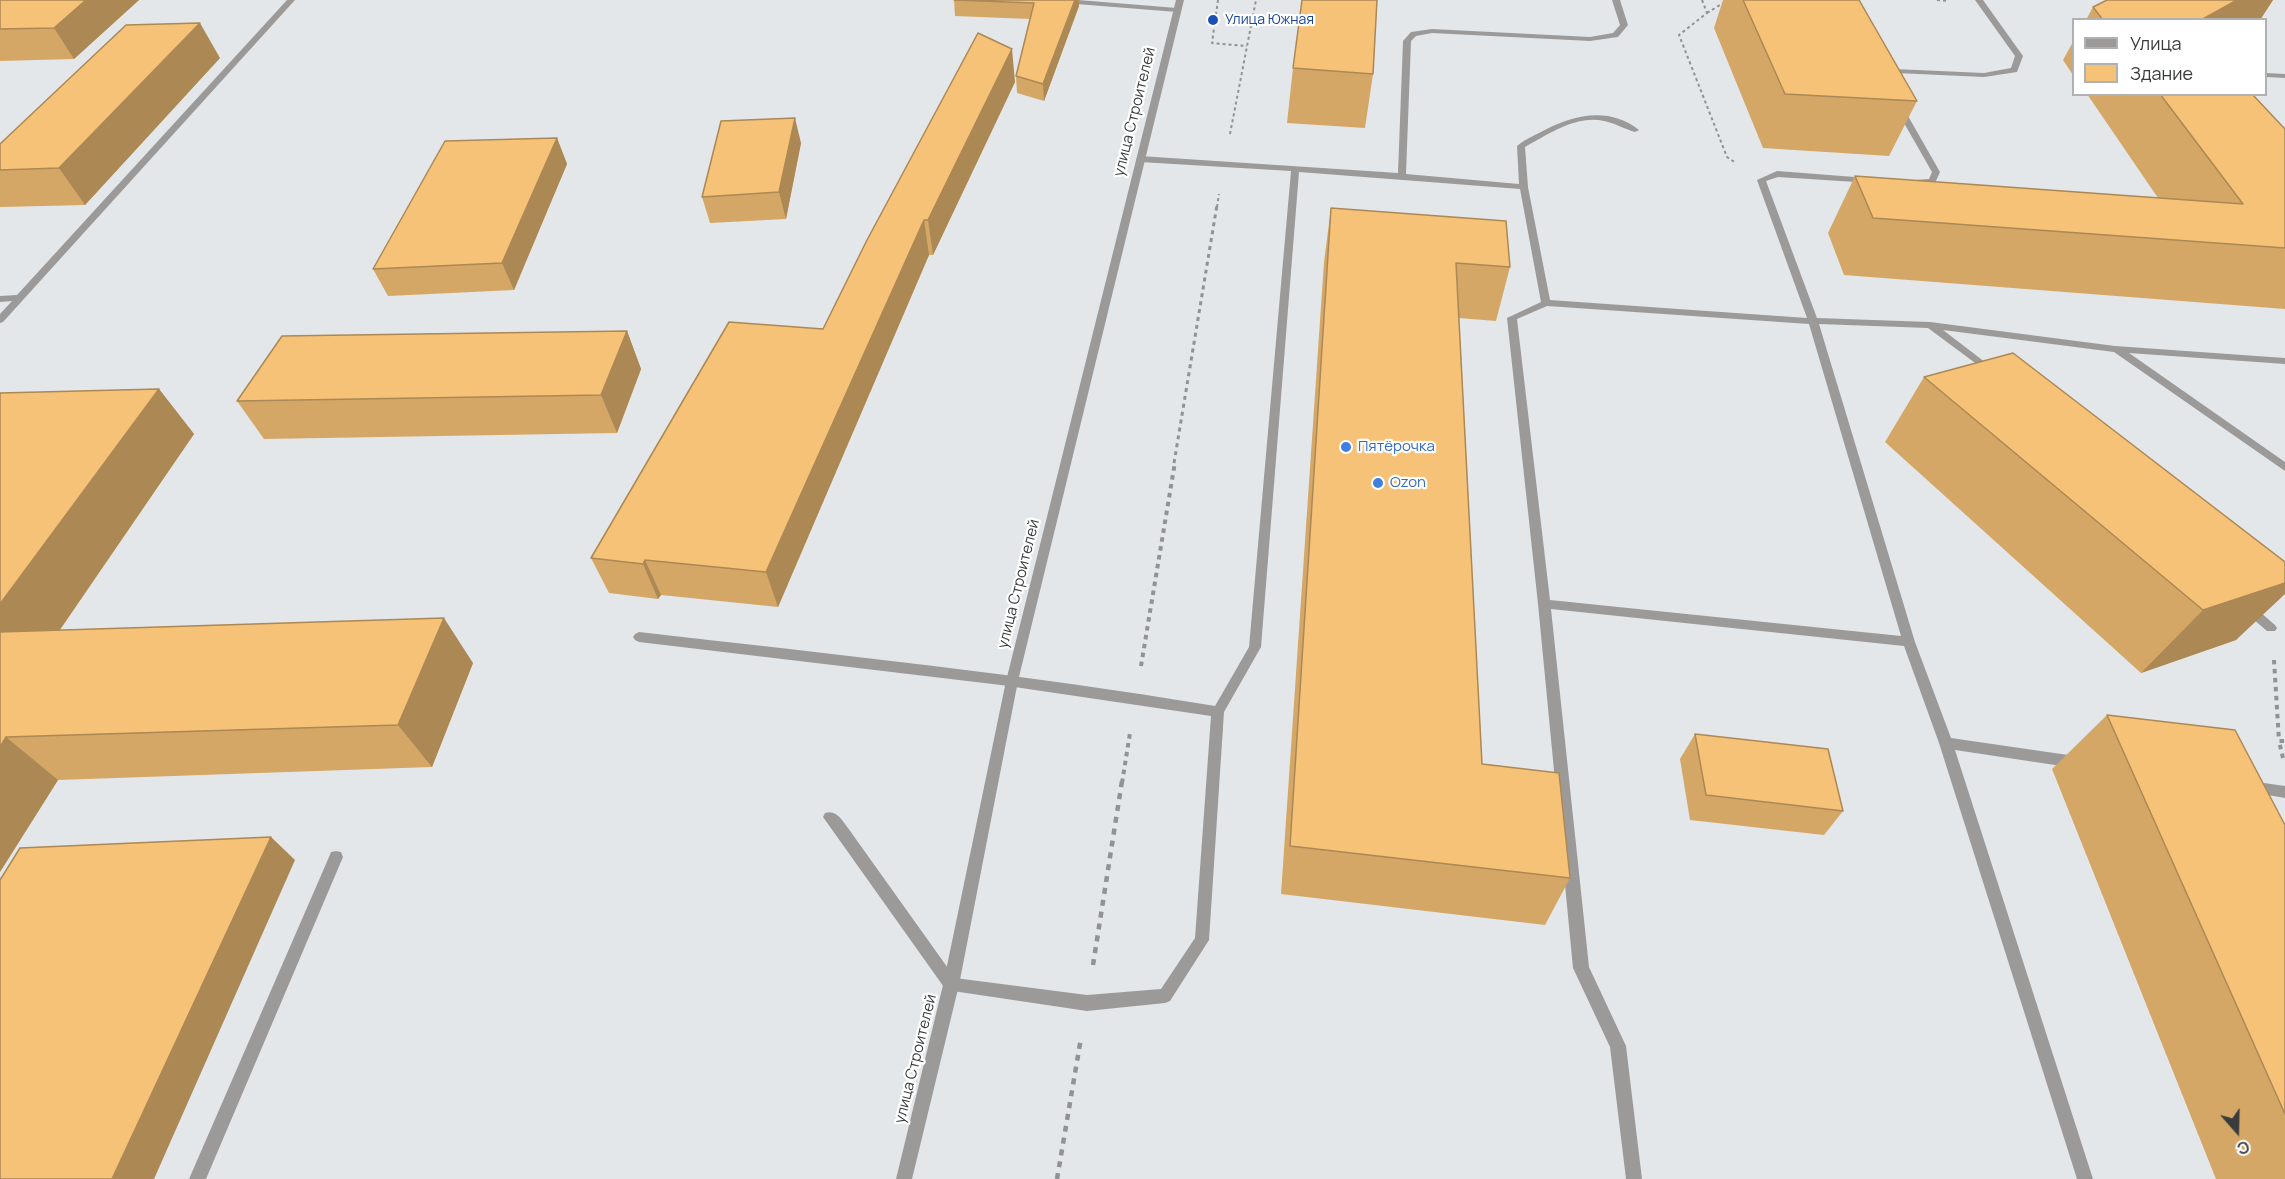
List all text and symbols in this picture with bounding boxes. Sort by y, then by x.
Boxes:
place label: Улица Южная [1225,12,1314,28]
marker: Улица Южная [1206,13,1220,27]
legend [2072,18,2267,96]
text: Улица [2130,31,2182,55]
street label: улица Строителей [1110,46,1160,178]
text: Здание [2130,61,2193,85]
place label: Пятёрочка [1358,438,1435,456]
marker: Пятёрочка [1339,440,1353,454]
place label: Ozon [1390,474,1426,492]
marker: Ozon [1371,476,1385,490]
street label: улица Строителей [994,518,1044,650]
street label: улица Строителей [891,993,941,1125]
north arrow [2207,1101,2267,1161]
text: С [2234,1136,2252,1160]

